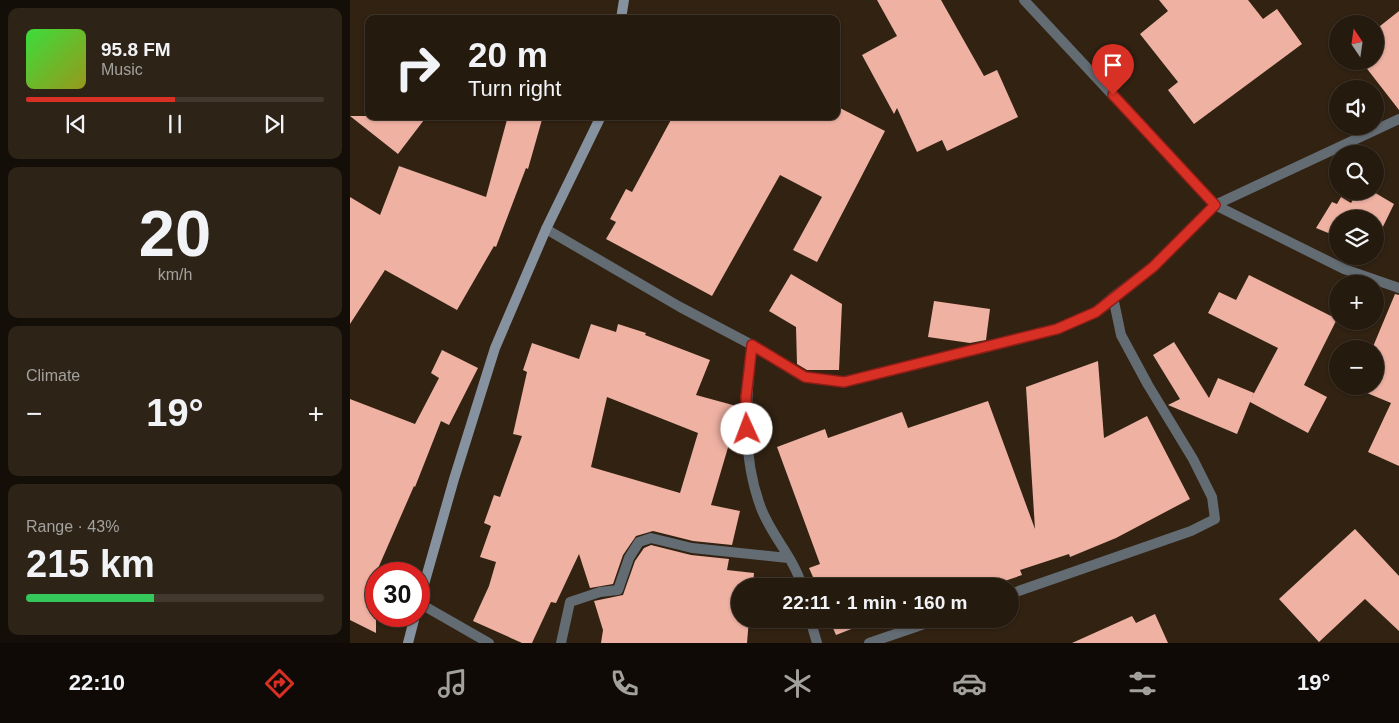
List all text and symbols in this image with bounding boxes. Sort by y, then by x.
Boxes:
north arrow [1329,15,1384,70]
map controls [1329,15,1384,395]
icon: right [385,35,450,100]
text: 20 m [468,35,548,74]
text: 95.8 FM [101,39,171,60]
pin [1092,44,1134,95]
icon: arrive [1099,51,1127,79]
text: Music [101,61,143,78]
text: Turn right [468,76,561,101]
button: sound [1329,80,1384,135]
icon: previous [62,110,90,138]
icon: pause [161,110,189,138]
icon: next [260,110,288,138]
button: search [1329,145,1384,200]
text: 20 [139,197,211,270]
button: layers [1329,210,1384,265]
text: km/h [158,266,192,283]
button: + [1329,275,1384,330]
button: − [1329,340,1384,395]
text: Climate [26,367,80,384]
text: 19° [146,392,204,434]
text: − [26,398,42,429]
text: + [308,398,324,429]
position arrow [720,402,772,454]
text: Range · 43% [26,518,119,535]
text: 215 km [26,543,155,585]
speed limit sign: 30 [365,562,430,627]
text: 22:11 · 1 min · 160 m [783,592,967,613]
icon: directions [262,666,297,701]
icon: music [435,666,470,701]
icon: phone [607,666,642,701]
icon: climate [780,666,815,701]
icon: car [952,666,987,701]
icon: filters [1125,666,1160,701]
text: 22:10 [69,670,125,695]
text: 19° [1297,670,1330,695]

